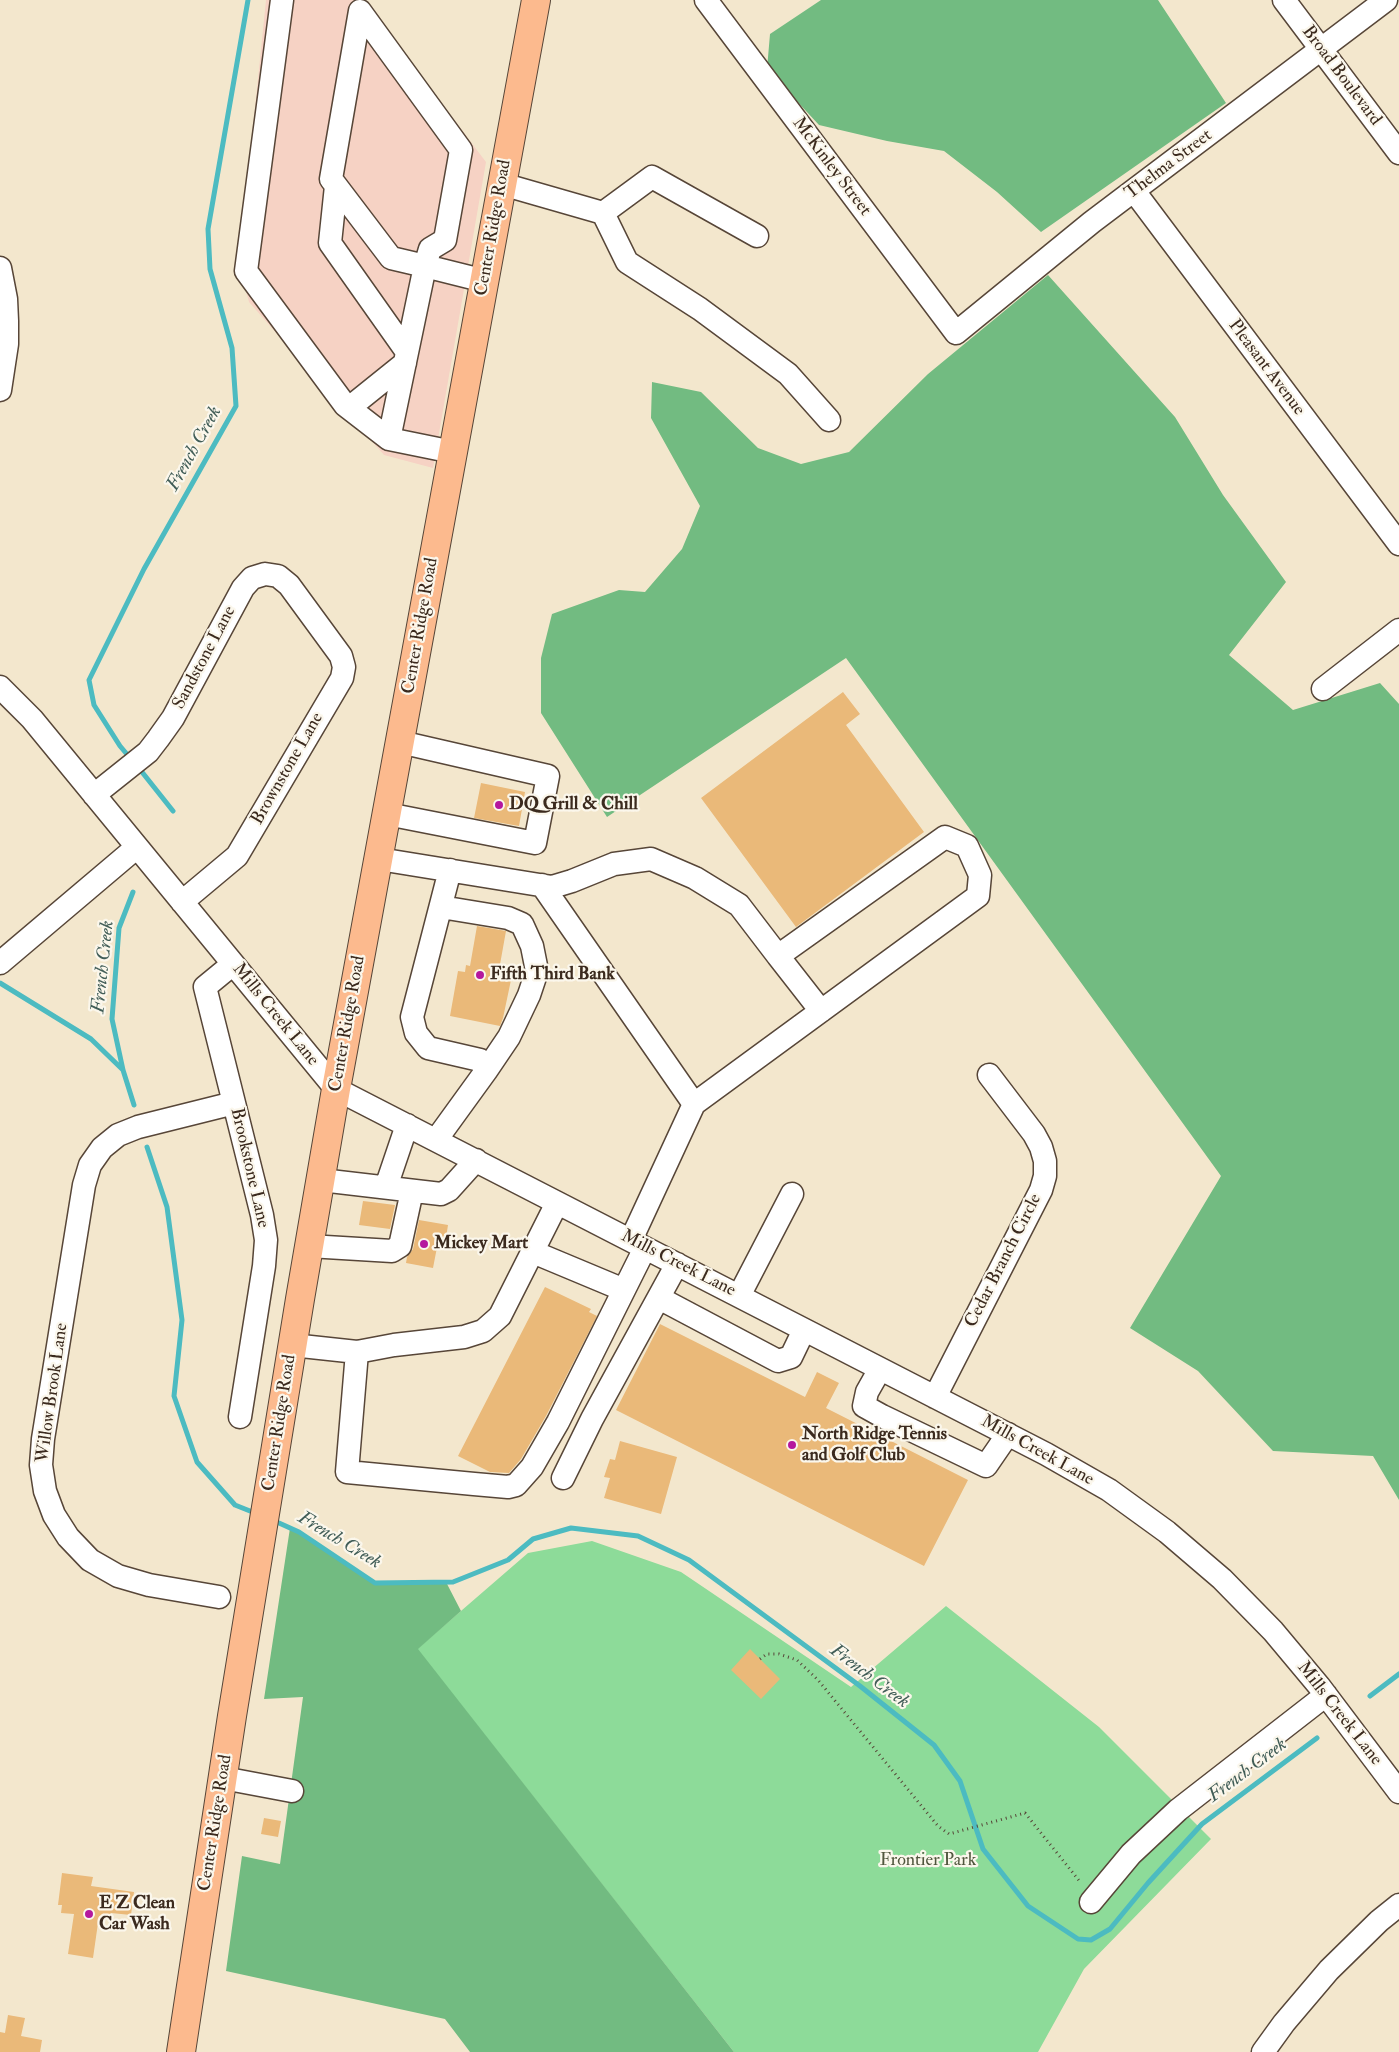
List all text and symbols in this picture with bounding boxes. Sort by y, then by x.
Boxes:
street label: Broad Boulevard [1296,22,1386,130]
street label: McKinley Street [787,113,875,221]
street label: Thelma Street [1121,125,1217,205]
street label: Center Ridge Road [471,158,517,298]
street label: Pleasant Avenue [1223,316,1309,420]
water label: French Creek [162,403,228,495]
street label: Center Ridge Road [398,556,444,696]
street label: Sandstone Lane [169,603,241,713]
street label: Brownstone Lane [247,709,329,829]
place label: DQ Grill & Chill [509,794,638,816]
marker: DQ Grill & Chill [493,799,505,811]
water label: French Creek [88,920,120,1014]
street label: Center Ridge Road [325,954,371,1094]
street label: Mills Creek Lane [227,959,323,1071]
place label: Fifth Third Bank [490,964,615,986]
marker: Fifth Third Bank [474,969,486,981]
street label: Brookstone Lane [225,1106,273,1230]
street label: Cedar Branch Circle [961,1191,1047,1331]
street label: Mills Creek Lane [617,1226,739,1302]
place label: Mickey Mart [434,1233,528,1255]
marker: Mickey Mart [418,1238,430,1250]
street label: Willow Brook Lane [32,1322,74,1464]
street label: Center Ridge Road [259,1353,301,1493]
street label: Mills Creek Lane [977,1411,1097,1491]
place label: North Ridge Tennis and Golf Club [802,1424,947,1466]
marker: North Ridge Tennis and Golf Club [786,1439,798,1451]
water label: French Creek [293,1507,385,1575]
water label: French Creek [825,1640,913,1714]
street label: Mills Creek Lane [1292,1658,1386,1770]
water label: French Creek [1204,1734,1292,1808]
street label: Center Ridge Road [195,1753,237,1893]
park label: Frontier Park [880,1850,976,1872]
place label: E Z Clean Car Wash [99,1893,175,1936]
marker: E Z Clean Car Wash [83,1908,95,1920]

